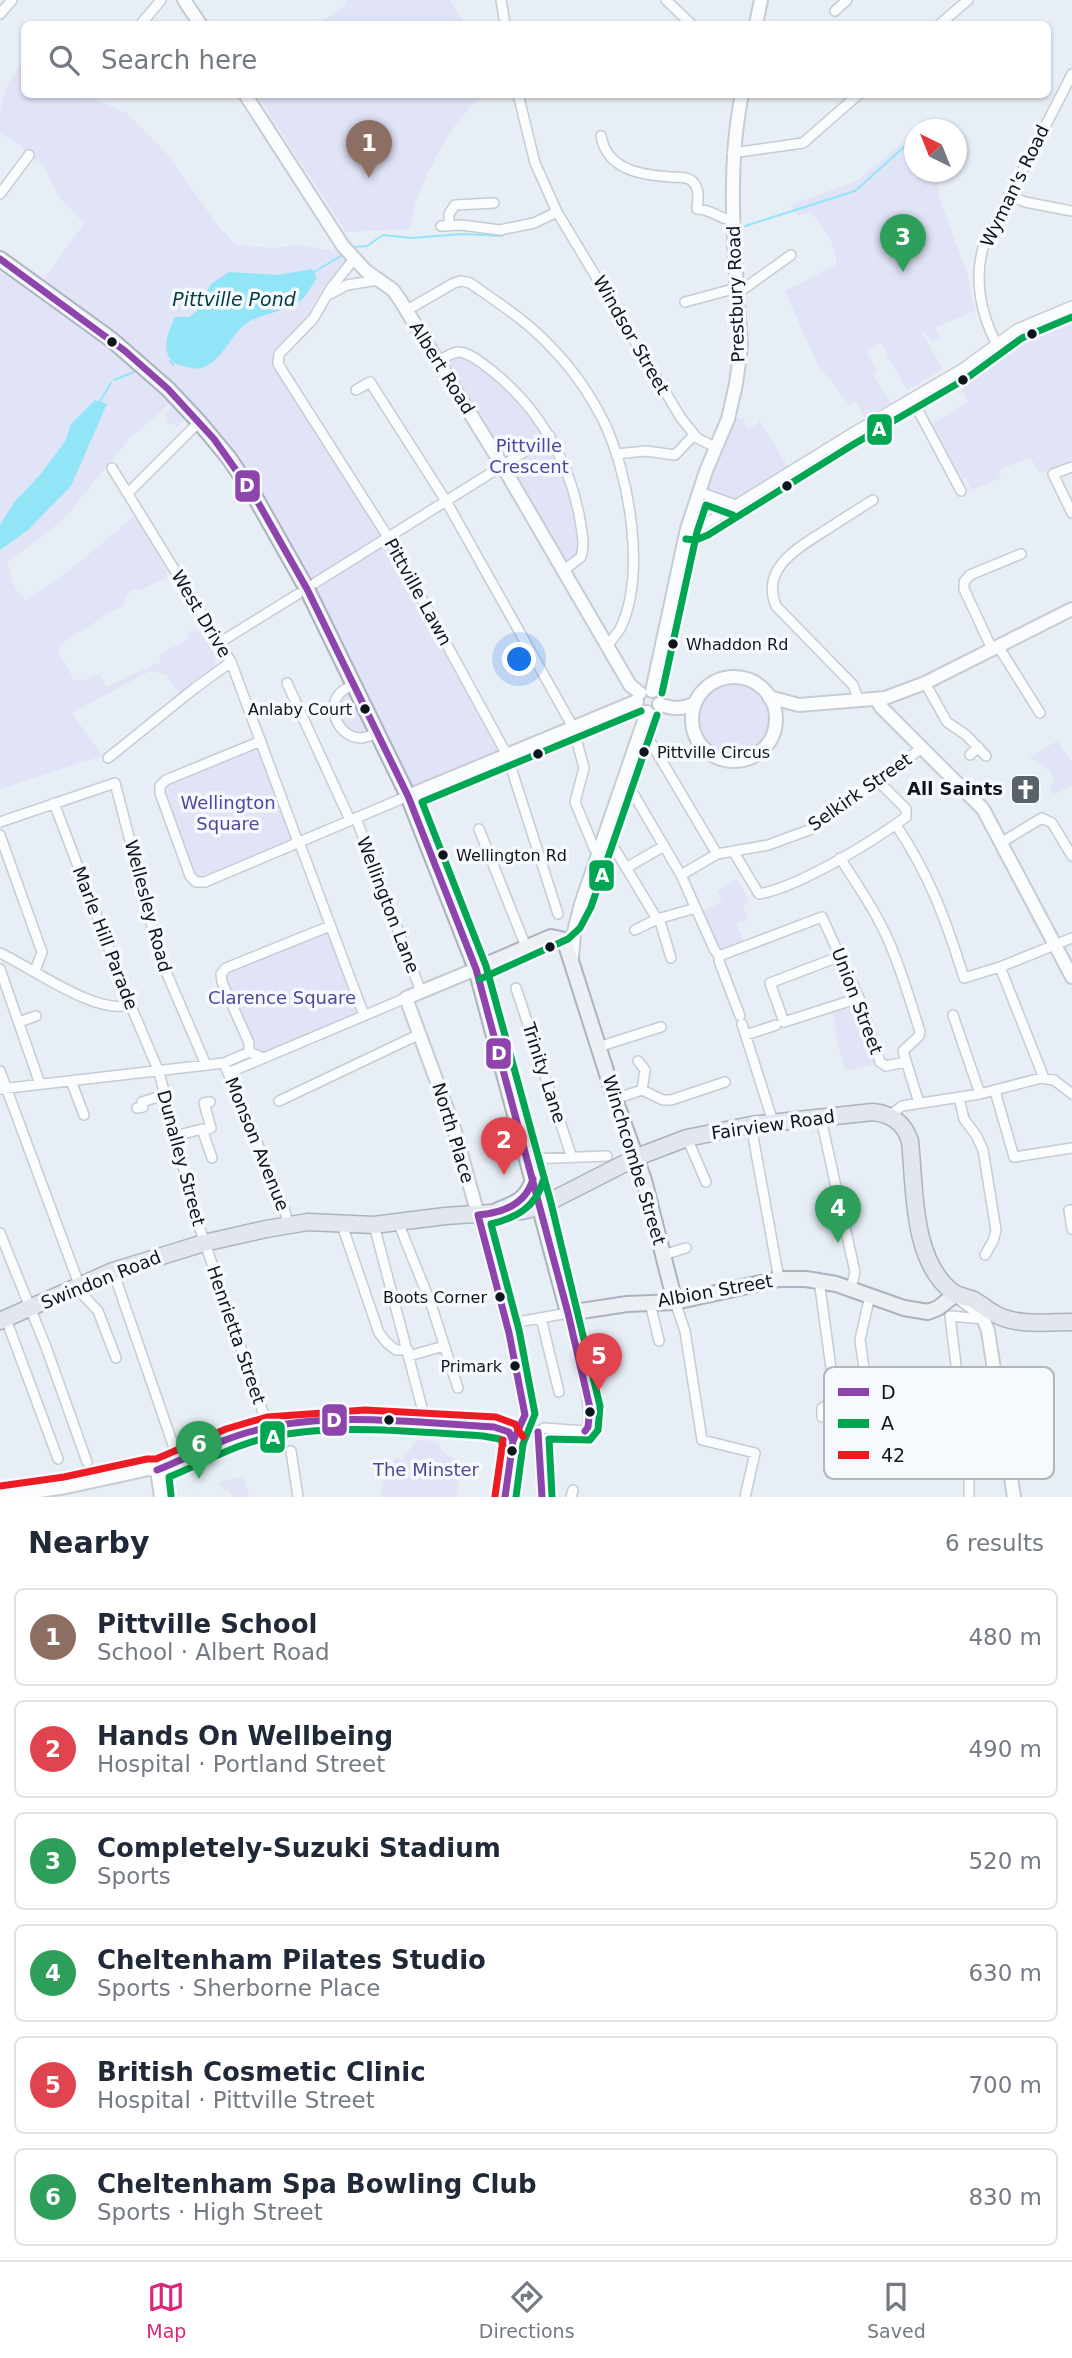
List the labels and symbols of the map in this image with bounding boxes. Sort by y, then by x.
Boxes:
north arrow [904,119,967,182]
pin: 1 [346,120,392,178]
street label: Wyman's Road [976,121,1053,250]
pin: 3 [880,214,926,272]
street label: Prestbury Road [723,225,748,363]
street label: Windsor Street [589,272,674,398]
water label: Pittville Pond [172,288,297,310]
street label: Albert Road [406,318,479,418]
unlabelled marker [1025,327,1039,341]
unlabelled marker [105,335,119,349]
unlabelled marker [956,373,970,387]
line badge: A [866,413,893,446]
text: A [872,418,887,440]
park label: Pittville Crescent [489,435,569,477]
line badge: D [234,469,261,503]
text: D [239,474,255,496]
unlabelled marker [780,479,794,493]
street label: Pittville Lawn [380,535,457,649]
street label: West Drive [167,566,236,661]
place label: Whaddon Rd [686,635,788,654]
marker: Whaddon Rd [666,637,680,651]
your location [502,642,536,676]
place label: Anlaby Court [248,700,352,719]
marker: Anlaby Court [358,702,372,716]
place label: Pittville Circus [657,743,770,762]
marker: Pittville Circus [637,745,651,759]
unlabelled marker [531,747,545,761]
street label: Selkirk Street [804,748,915,835]
church icon: All Saints [1009,772,1043,806]
place label: All Saints [907,778,1003,799]
park label: Wellington Square [180,792,276,834]
street label: Wellington Lane [353,834,424,976]
street label: Wellesley Road [121,838,176,974]
place label: Wellington Rd [456,846,567,865]
marker: Wellington Rd [436,848,450,862]
line badge: A [588,859,615,892]
street label: Marle Hill Parade [68,863,143,1013]
text: A [595,864,610,886]
unlabelled marker [543,940,557,954]
street label: Union Street [828,945,887,1057]
park label: Clarence Square [208,987,356,1008]
street label: Trinity Lane [518,1019,571,1126]
line badge: D [485,1037,512,1070]
text: D [491,1042,507,1064]
street label: Winchcombe Street [599,1072,670,1247]
street label: Monson Avenue [221,1074,294,1214]
street label: North Place [428,1080,479,1186]
street label: Dunalley Street [153,1088,210,1228]
street label: Fairview Road [710,1105,836,1144]
pin: 2 [481,1117,527,1175]
pin: 4 [815,1185,861,1243]
street label: Swindon Road [38,1246,164,1313]
street label: Henrietta Street [203,1263,270,1407]
street label: Albion Street [656,1270,774,1311]
place label: Boots Corner [383,1288,487,1307]
marker: Boots Corner [493,1290,507,1304]
pin: 5 [576,1333,622,1391]
place label: Primark [440,1357,503,1376]
marker: Primark [508,1359,522,1373]
legend [824,1367,1054,1479]
text: D [881,1381,896,1403]
line badge: D [321,1403,348,1437]
unlabelled marker [583,1405,597,1419]
text: D [326,1409,342,1431]
text: A [881,1412,894,1434]
unlabelled marker [382,1413,396,1427]
line badge: A [259,1420,286,1454]
pin: 6 [176,1421,222,1479]
text: A [266,1426,281,1448]
unlabelled marker [505,1444,519,1458]
text: 42 [881,1444,905,1466]
park label: The Minster [372,1459,480,1480]

